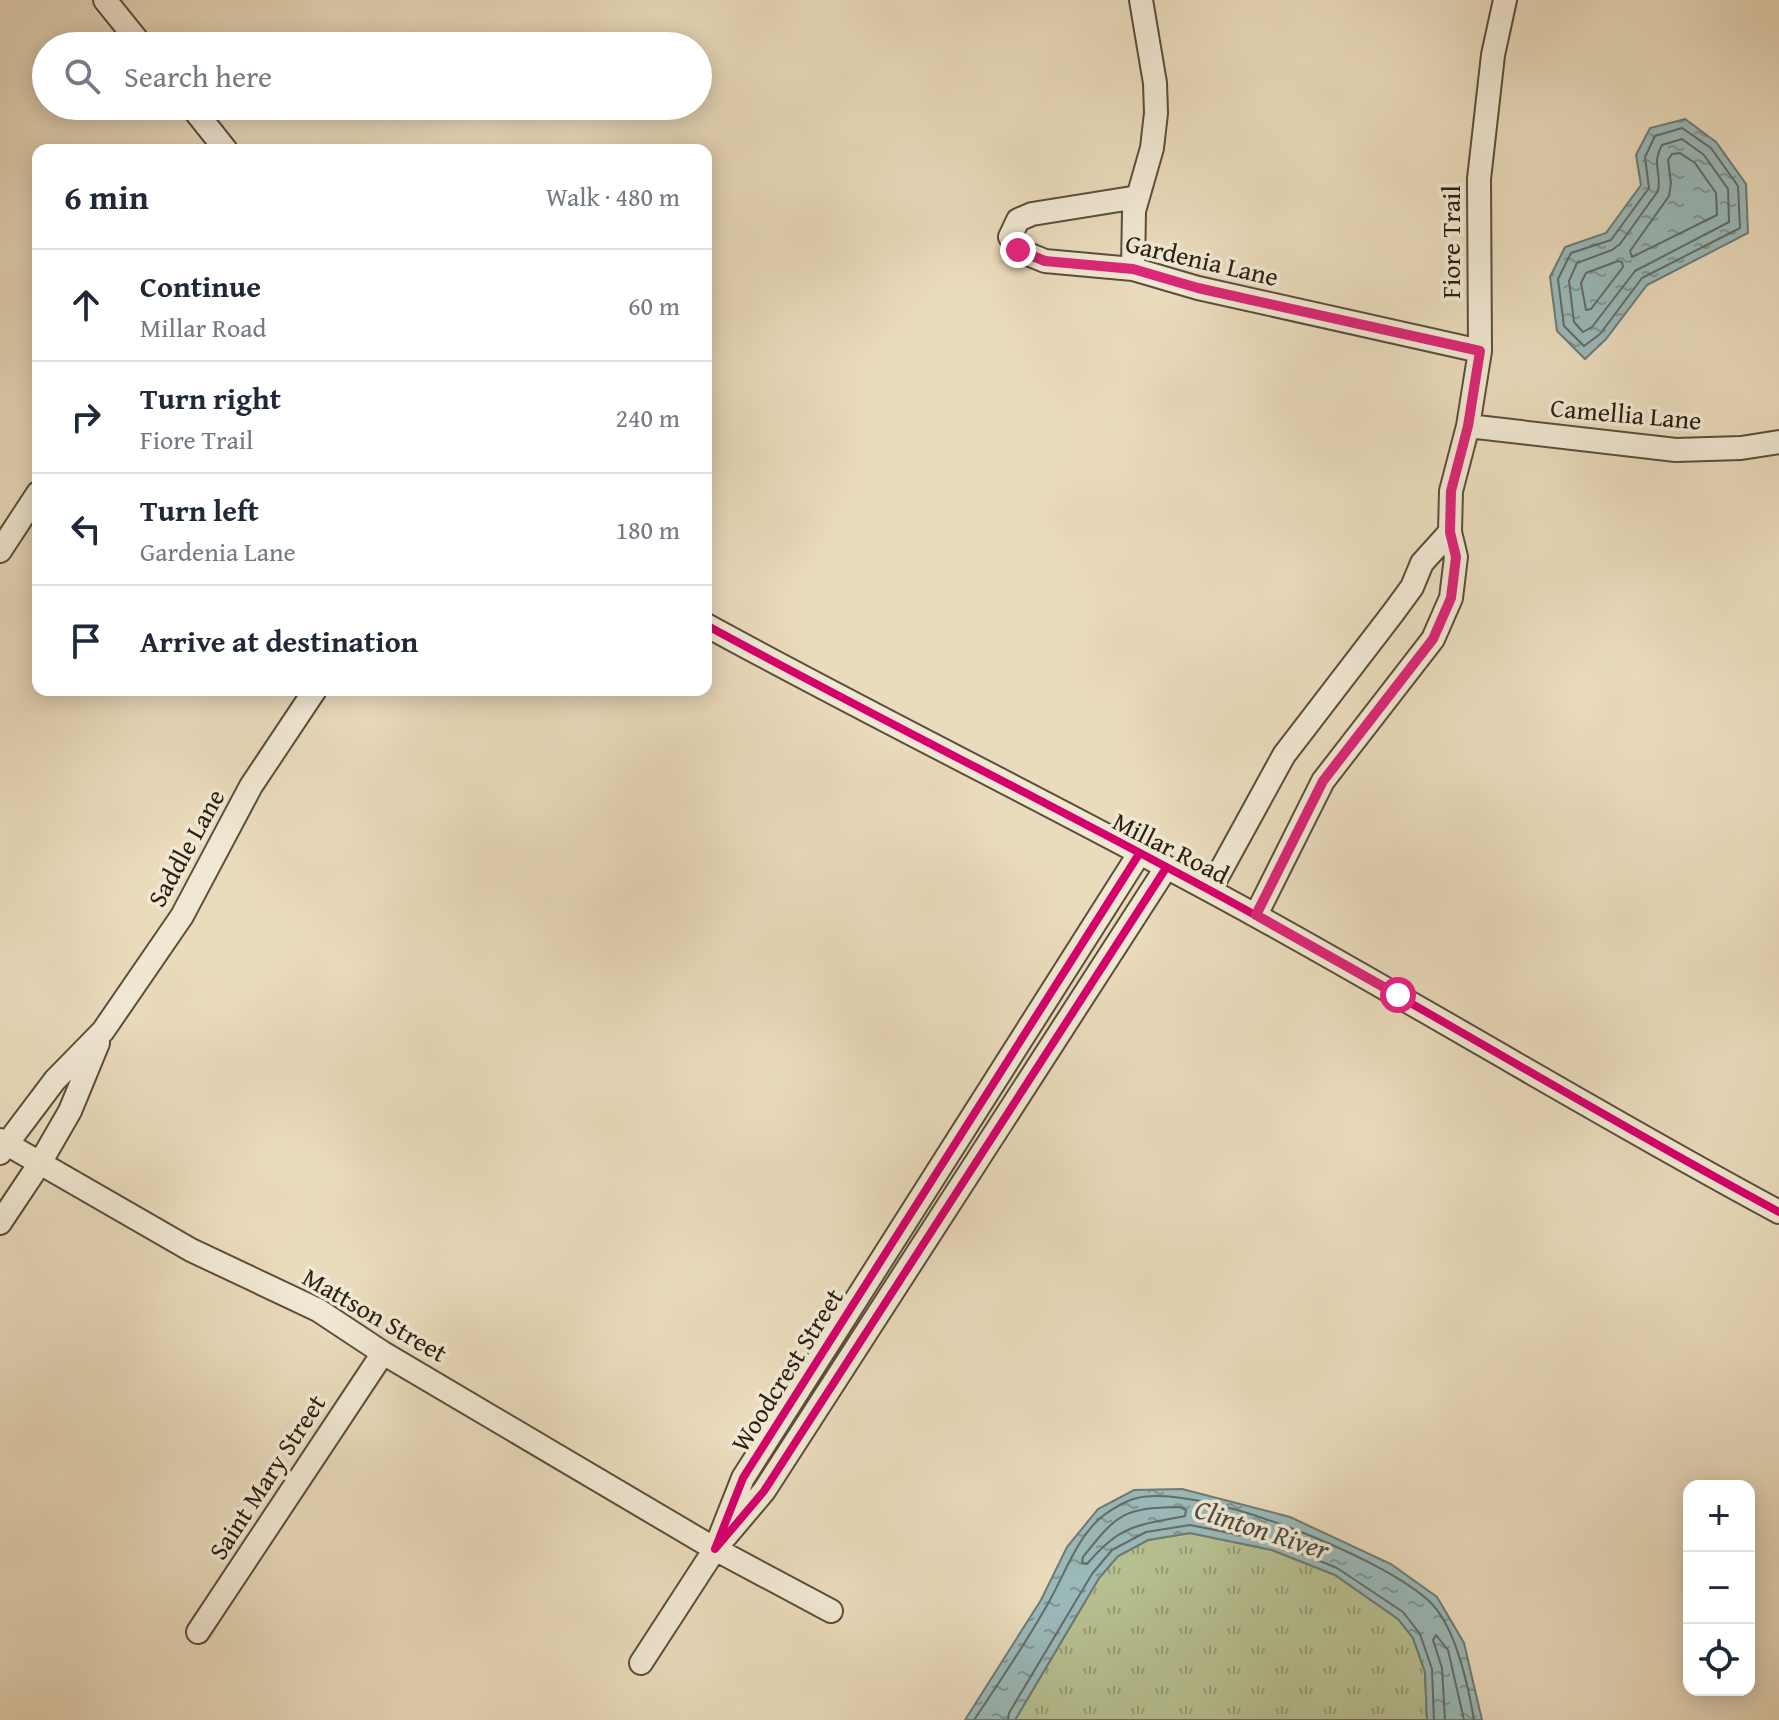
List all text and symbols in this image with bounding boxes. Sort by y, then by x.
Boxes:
search box [32,32,712,120]
icon: search [60,54,104,98]
text: Search here [124,54,272,98]
text: 6 min [64,172,149,221]
text: Walk · 480 m [546,177,680,216]
street label: Fiore Trail [1431,185,1470,299]
street label: Gardenia Lane [1122,223,1282,296]
route end [1000,232,1036,268]
text: Continue [140,264,261,308]
icon: ahead [64,283,108,327]
text: 60 m [628,286,680,325]
text: Millar Road [140,308,266,347]
text: Turn right [140,376,281,420]
street label: Camellia Lane [1549,387,1703,440]
icon: right [64,395,108,439]
text: 240 m [615,398,680,437]
text: Fiore Trail [140,420,253,459]
text: Turn left [140,488,259,532]
icon: left [64,507,108,551]
text: 180 m [615,510,680,549]
text: Gardenia Lane [140,532,296,571]
icon: arrive [64,619,108,663]
text: Arrive at destination [140,619,418,663]
street label: Saddle Lane [137,782,234,914]
street label: Millar Road [1106,802,1236,894]
route start [1380,977,1416,1013]
street label: Mattson Street [296,1257,455,1372]
street label: Woodcrest Street [721,1280,853,1459]
street label: Saint Mary Street [198,1386,335,1567]
map controls [1683,1480,1755,1696]
button: + [1683,1480,1755,1552]
water label: Clinton River [1190,1488,1336,1570]
button: − [1683,1552,1755,1624]
button: locate [1683,1624,1755,1696]

